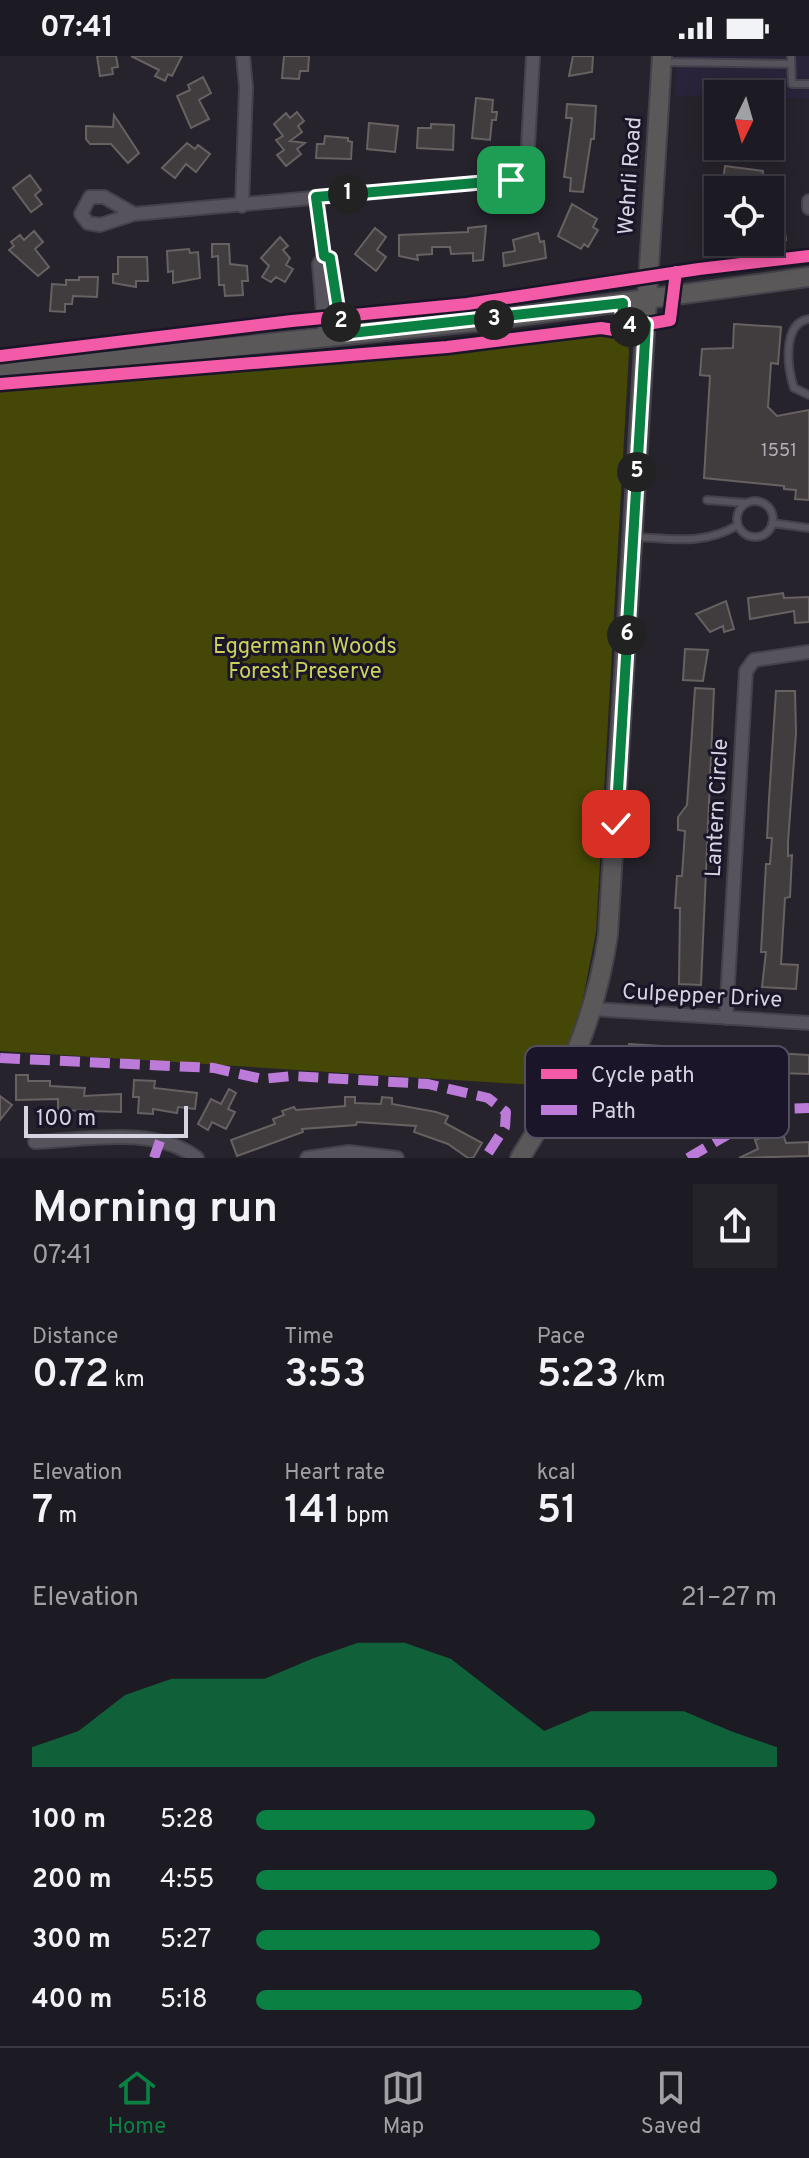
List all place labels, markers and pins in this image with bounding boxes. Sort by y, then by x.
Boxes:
pin [477,146,545,214]
pin: 1 [328,174,368,214]
pin: 3 [474,300,514,340]
pin: 2 [321,302,361,342]
pin: 4 [610,307,650,347]
pin: 5 [617,452,657,492]
pin: 6 [607,615,647,655]
pin [582,790,650,858]

